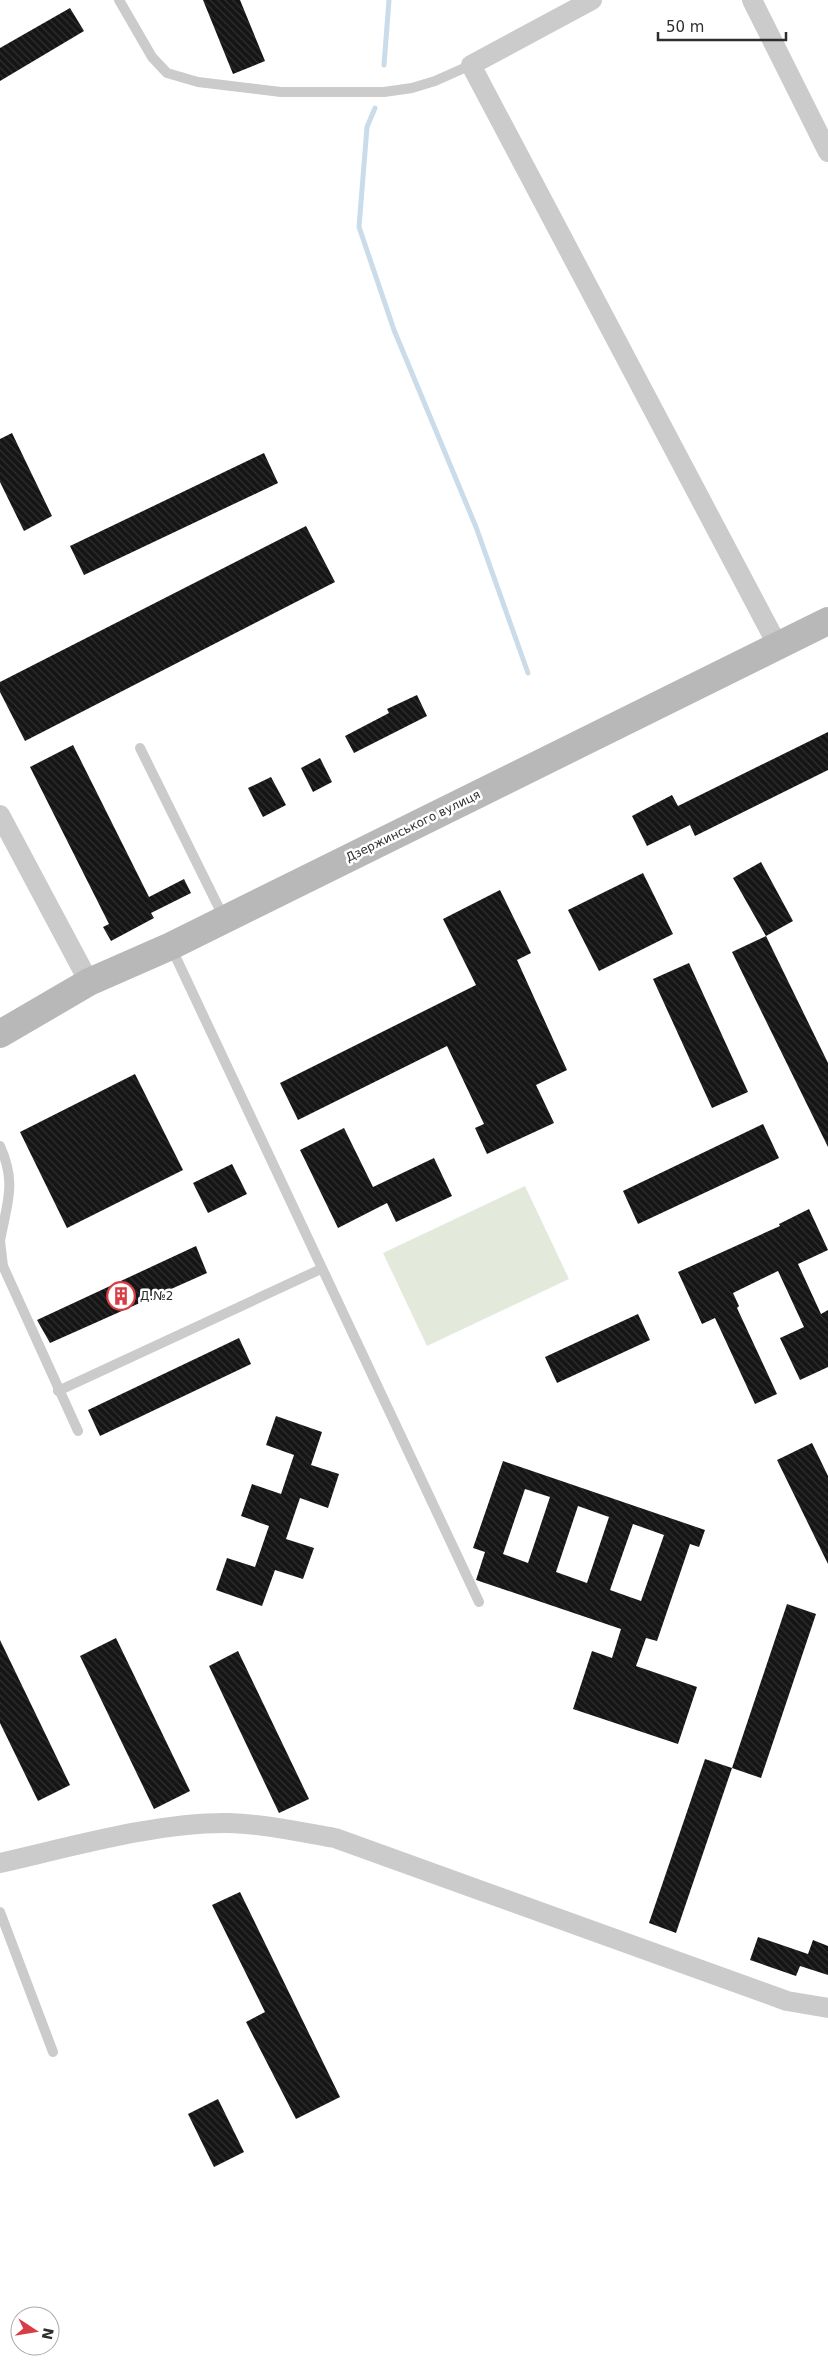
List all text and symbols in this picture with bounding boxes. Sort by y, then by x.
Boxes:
scale bar [658,10,786,42]
text: 50 m [666,18,704,36]
street label: Дзержинського вулиця [343,787,483,865]
building icon: Д.№2 [106,1281,136,1311]
place label: Д.№2 [140,1289,173,1303]
north arrow [10,2306,60,2356]
text: N [39,2326,57,2341]

